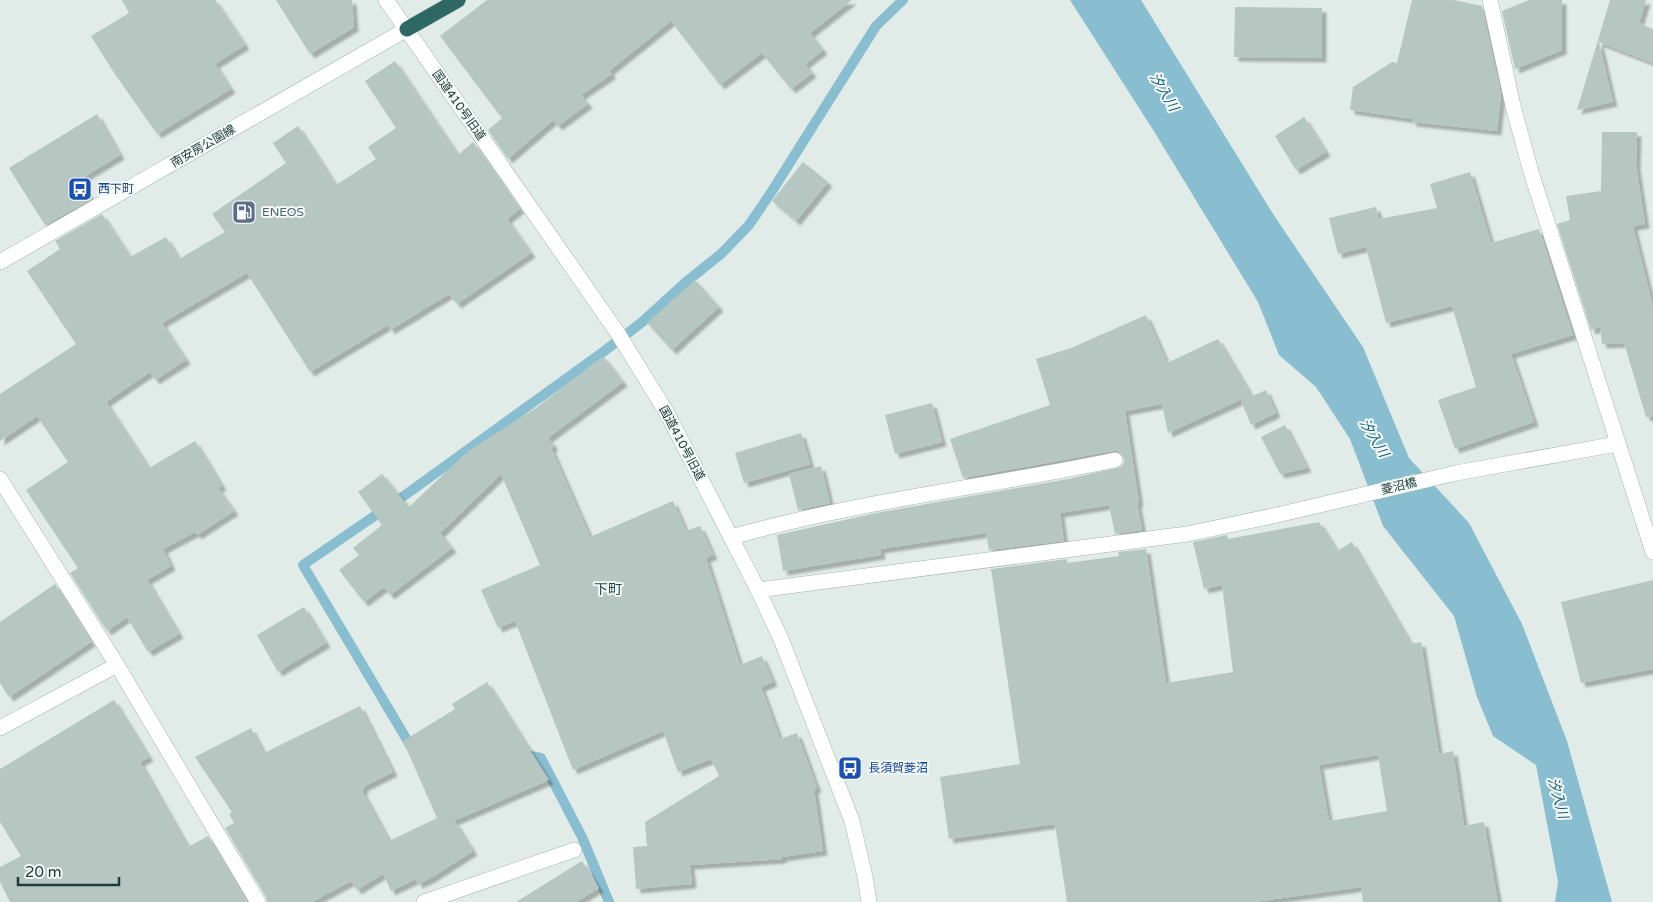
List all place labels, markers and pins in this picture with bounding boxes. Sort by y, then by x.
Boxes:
bus stop icon: 西下町 [67,176,93,202]
place label: 西下町 [98,182,134,196]
fuel station icon: ENEOS [231,199,257,225]
place label: ENEOS [262,205,304,219]
bus stop icon: 長須賀菱沼 [837,755,863,781]
place label: 長須賀菱沼 [868,761,928,775]

